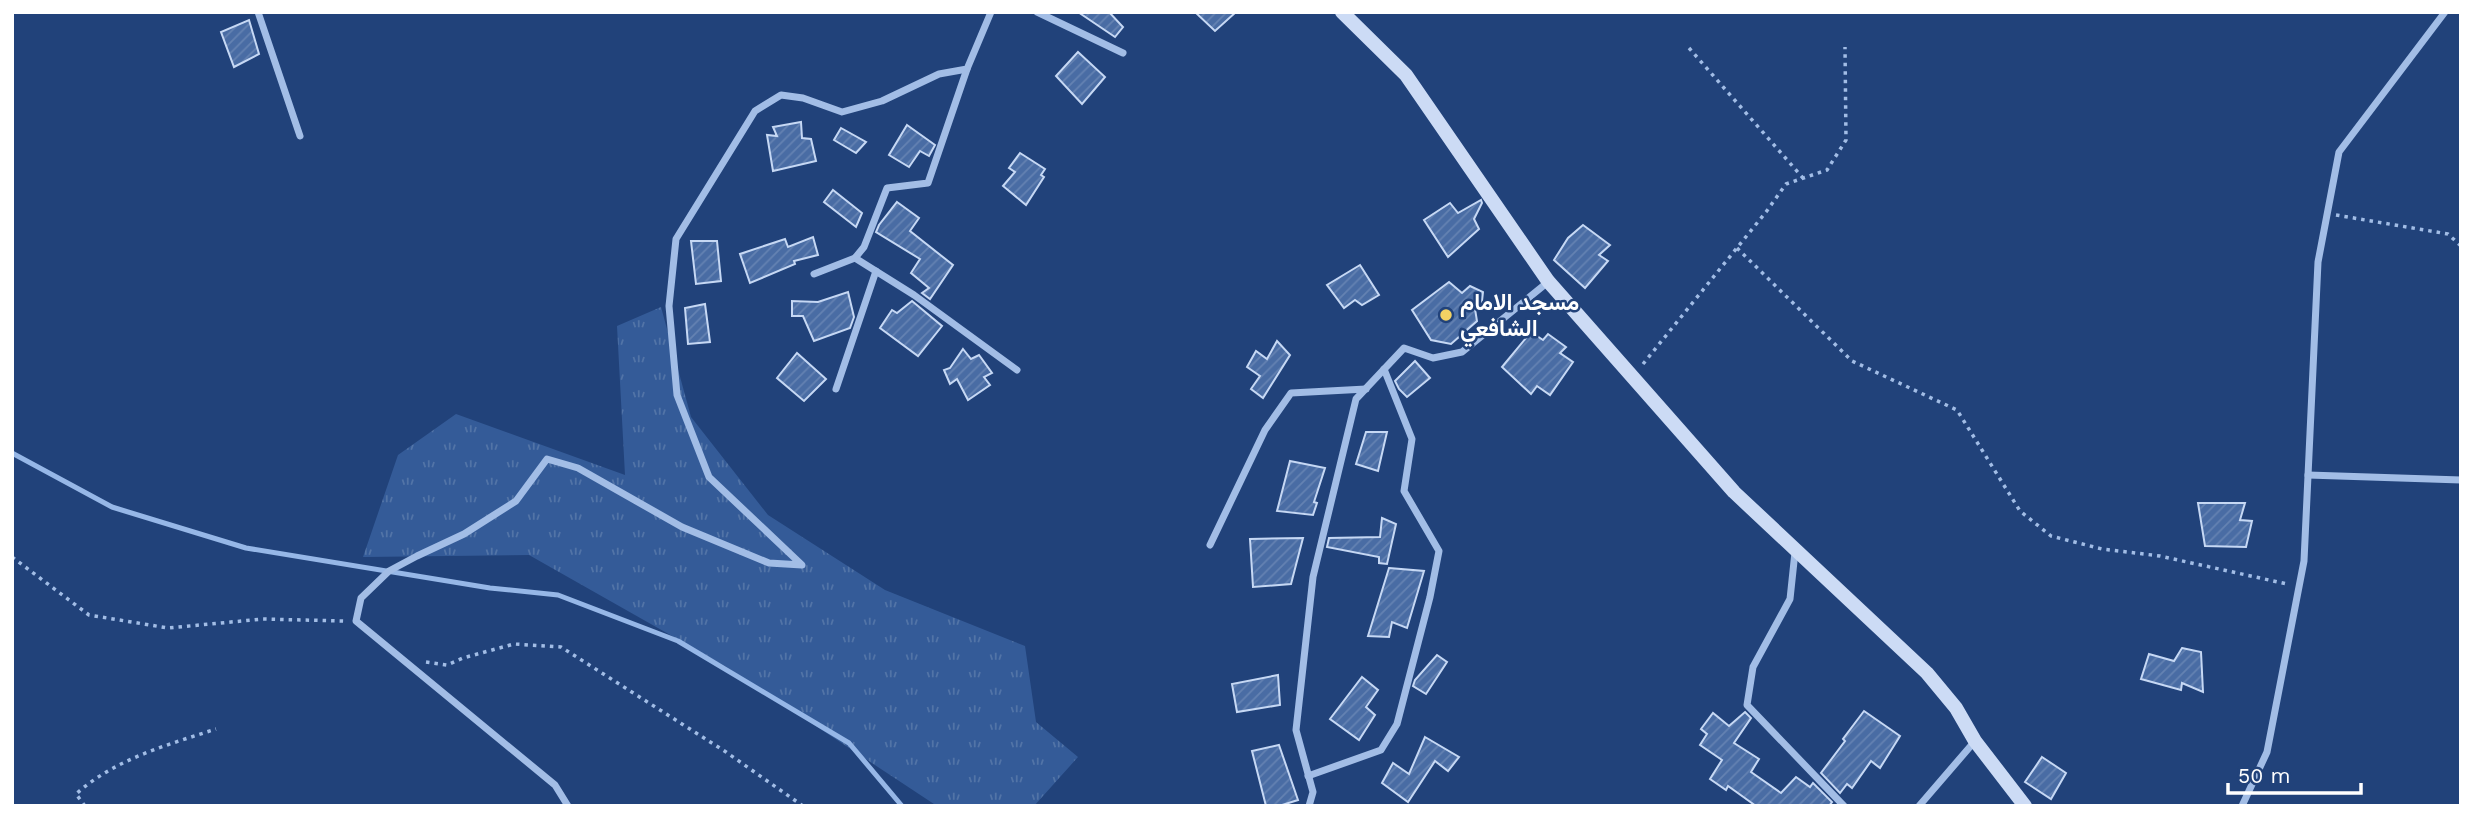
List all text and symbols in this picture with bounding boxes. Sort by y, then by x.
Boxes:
place label: مسجد الامام الشافعي [1460,289,1579,348]
marker: مسجد الامام الشافعي [1438,307,1454,323]
scale bar [2228,752,2361,796]
text: 50 m [2238,763,2290,788]

